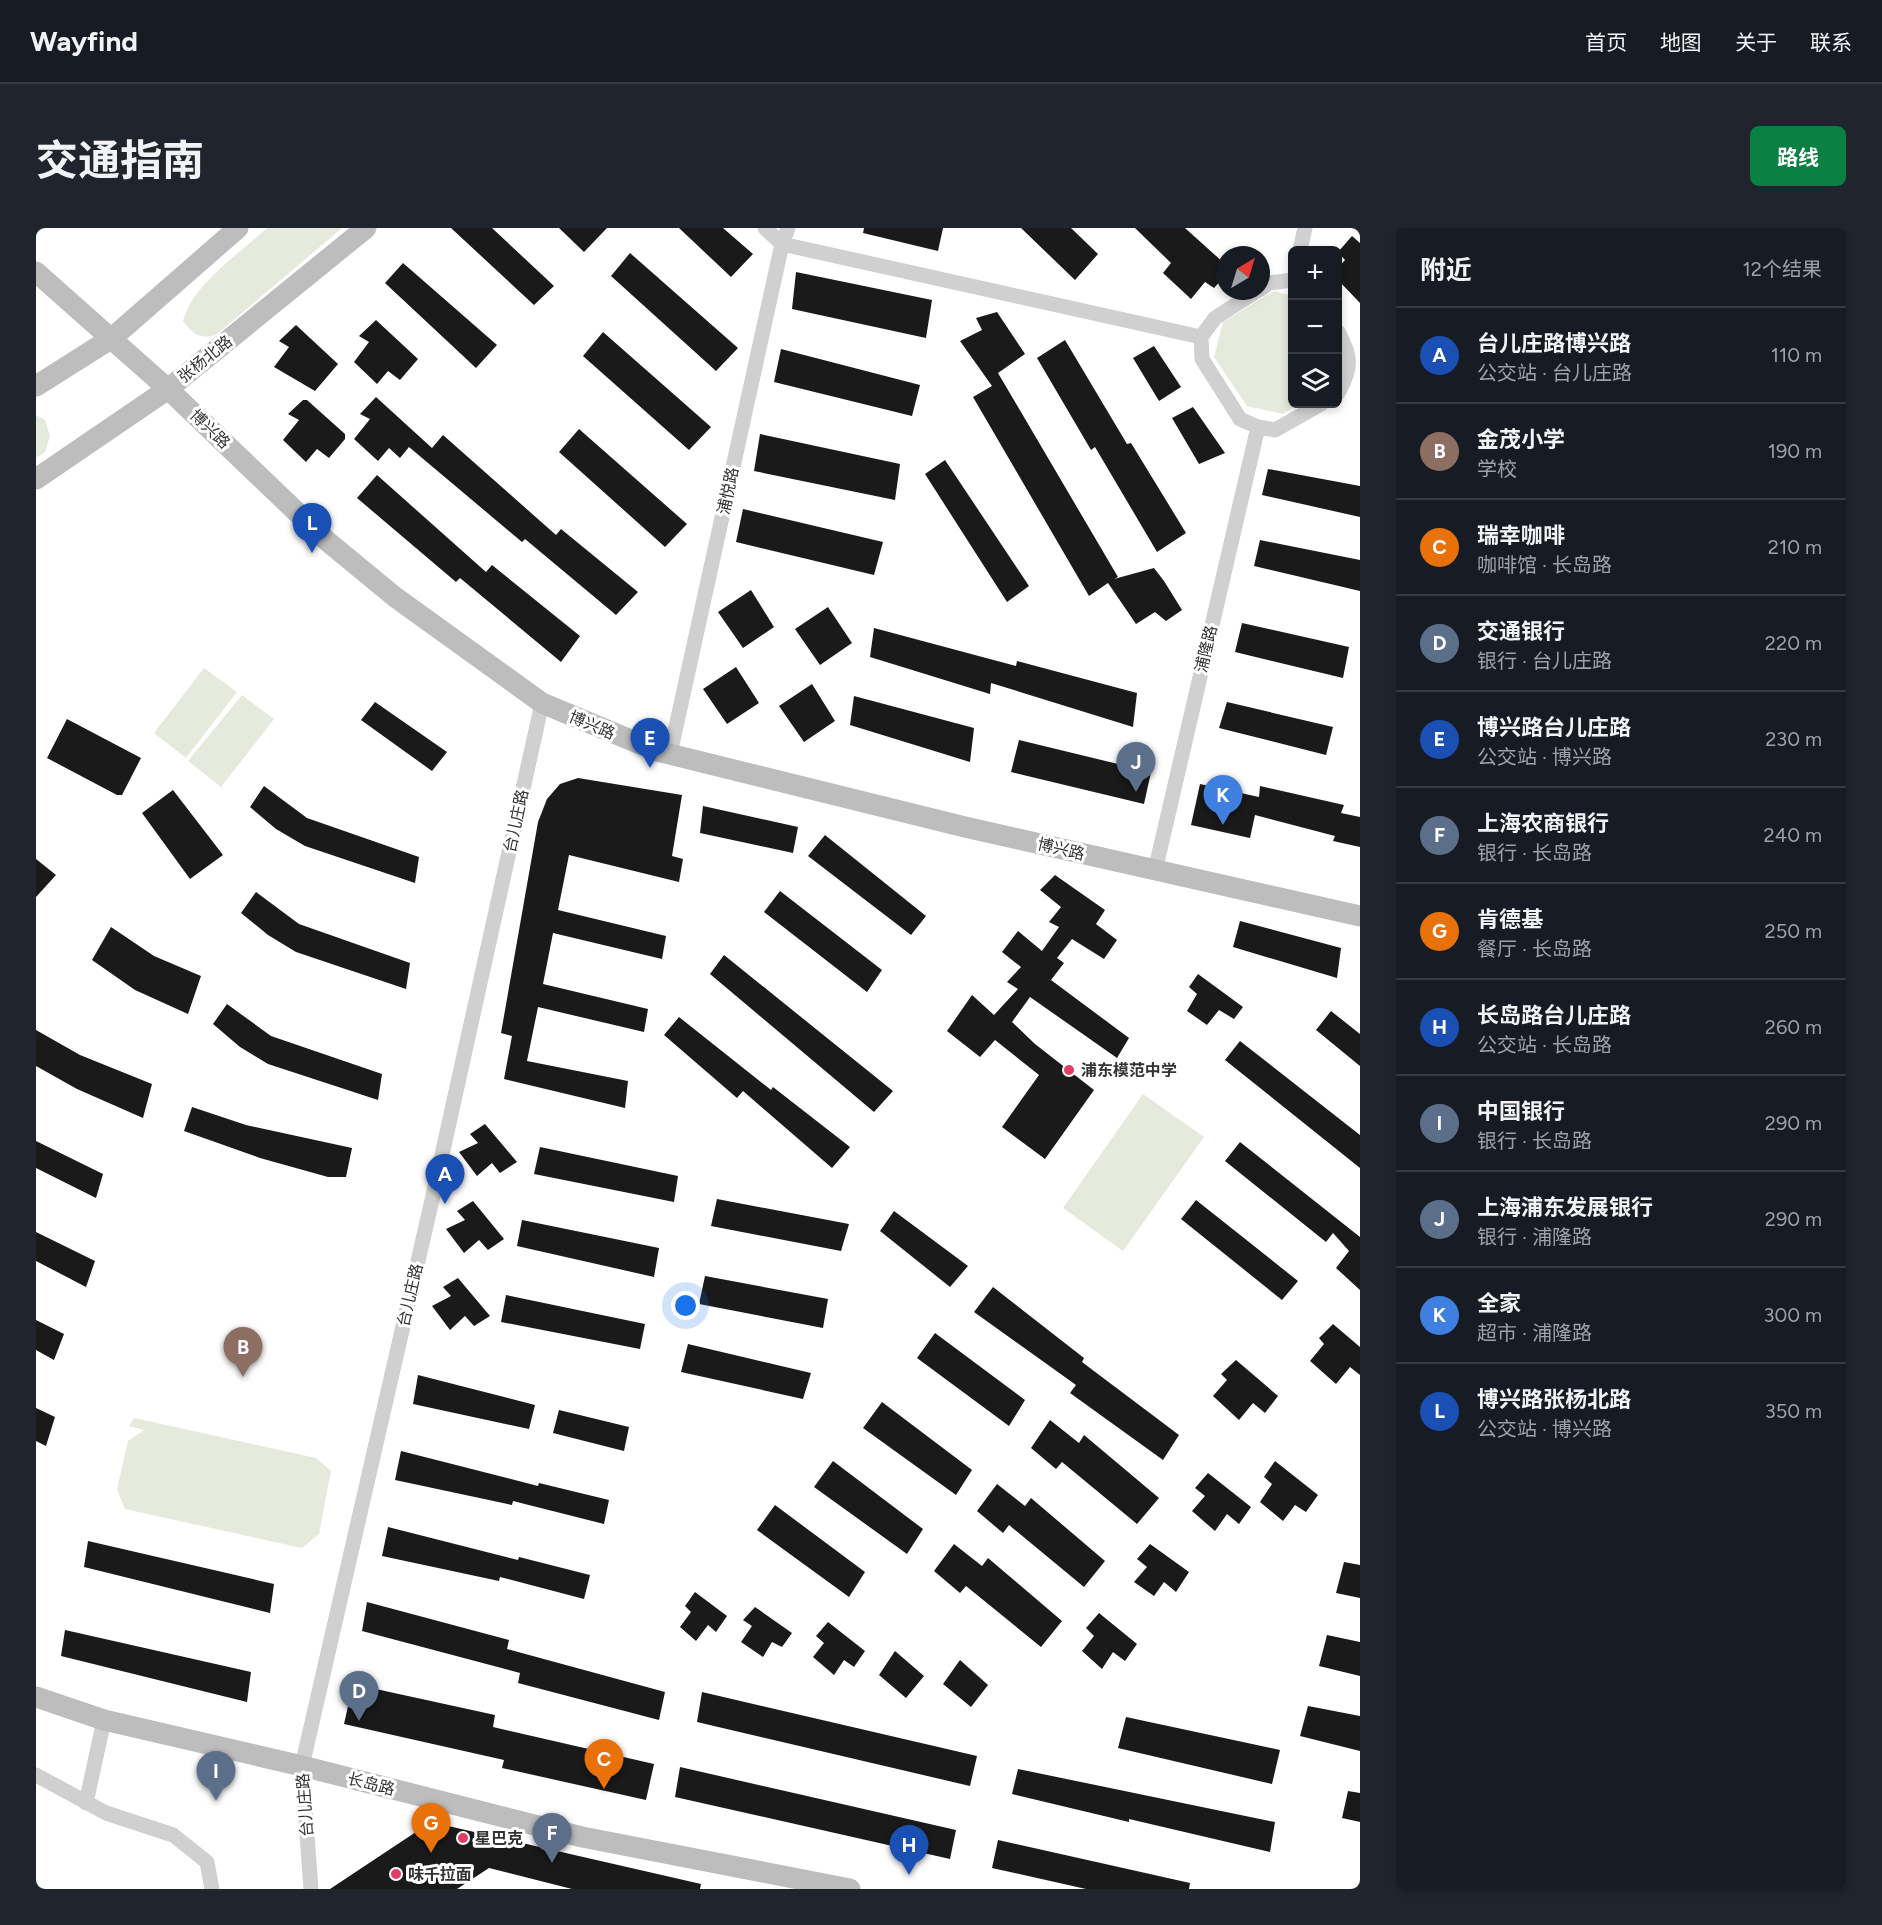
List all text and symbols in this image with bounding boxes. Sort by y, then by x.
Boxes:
text: Wayfind [30,24,138,58]
text: 首页 [1585,30,1627,55]
text: 地图 [1660,30,1702,55]
text: 关于 [1735,30,1777,55]
text: 联系 [1810,30,1852,55]
button: 路线 [1750,126,1846,186]
text: 交通指南 [36,135,204,186]
north arrow [1216,246,1270,300]
map controls [1288,246,1342,408]
button: + [1288,246,1342,300]
text: 附近 [1420,254,1472,286]
text: 12个结果 [1743,257,1822,281]
button: − [1288,300,1342,354]
text: 台儿庄路博兴路 [1477,330,1631,357]
street label: 张杨北路 [174,331,236,387]
text: A [1432,343,1447,367]
text: 110 m [1771,343,1822,367]
button: layers [1288,354,1342,408]
text: 公交站 · 台儿庄路 [1477,361,1632,385]
street label: 博兴路 [186,405,234,453]
text: 金茂小学 [1477,426,1565,453]
text: B [1433,439,1446,463]
text: 190 m [1768,439,1822,463]
text: 学校 [1477,457,1517,481]
street label: 浦悦路 [714,466,742,516]
pin: L [292,504,332,553]
text: 瑞幸咖啡 [1477,522,1565,549]
text: C [1432,535,1447,559]
text: 210 m [1768,535,1822,559]
text: 咖啡馆 · 长岛路 [1477,553,1612,577]
text: 交通银行 [1477,618,1565,645]
street label: 浦隆路 [1191,623,1221,675]
text: D [1433,631,1447,655]
text: 220 m [1765,631,1822,655]
text: 银行 · 台儿庄路 [1477,649,1612,673]
street label: 博兴路 [566,707,618,743]
text: 博兴路台儿庄路 [1477,714,1631,741]
pin: E [630,718,670,768]
text: E [1434,727,1445,751]
text: 230 m [1765,727,1822,751]
pin: J [1116,742,1156,792]
text: 公交站 · 博兴路 [1477,745,1612,769]
pin: K [1204,776,1242,825]
street label: 台儿庄路 [500,788,532,854]
text: 上海农商银行 [1477,810,1609,837]
text: F [1434,823,1445,847]
text: 240 m [1764,823,1822,847]
street label: 博兴路 [1035,834,1087,864]
text: 银行 · 长岛路 [1477,841,1592,865]
text: 肯德基 [1477,906,1543,933]
text: G [1432,919,1447,943]
text: 250 m [1765,919,1822,943]
text: 餐厅 · 长岛路 [1477,937,1592,961]
text: 长岛路台儿庄路 [1477,1002,1631,1029]
text: H [1432,1015,1447,1039]
text: 260 m [1765,1015,1822,1039]
text: 公交站 · 长岛路 [1477,1033,1612,1057]
place label: 浦东模范中学 [1081,1061,1177,1080]
marker: 浦东模范中学 [1062,1063,1076,1077]
text: 中国银行 [1477,1098,1565,1125]
text: I [1437,1111,1442,1135]
text: 290 m [1765,1111,1822,1135]
text: 银行 · 长岛路 [1477,1129,1592,1153]
pin: A [426,1154,464,1204]
text: 上海浦东发展银行 [1477,1194,1653,1221]
text: J [1434,1207,1445,1231]
text: 290 m [1765,1207,1822,1231]
text: 银行 · 浦隆路 [1477,1225,1592,1249]
street label: 台儿庄路 [394,1262,426,1328]
text: 全家 [1477,1290,1521,1317]
your location [671,1291,700,1320]
text: K [1433,1303,1446,1327]
text: 300 m [1764,1303,1822,1327]
text: 超市 · 浦隆路 [1477,1321,1592,1345]
pin: B [224,1328,262,1377]
text: 博兴路张杨北路 [1477,1386,1631,1413]
text: L [1434,1399,1445,1423]
text: 350 m [1765,1399,1822,1423]
text: 公交站 · 博兴路 [1477,1417,1612,1441]
pin: D [340,1672,378,1721]
pin: C [584,1740,624,1789]
pin: I [196,1752,236,1801]
street label: 长岛路 [345,1769,397,1799]
street label: 台儿庄路 [293,1772,317,1838]
pin: G [412,1804,450,1853]
pin: F [532,1814,572,1863]
pin: H [890,1826,928,1875]
place label: 星巴克 [475,1829,523,1848]
marker: 星巴克 [456,1831,470,1845]
place label: 味千拉面 [408,1865,472,1884]
marker: 味千拉面 [389,1867,403,1881]

